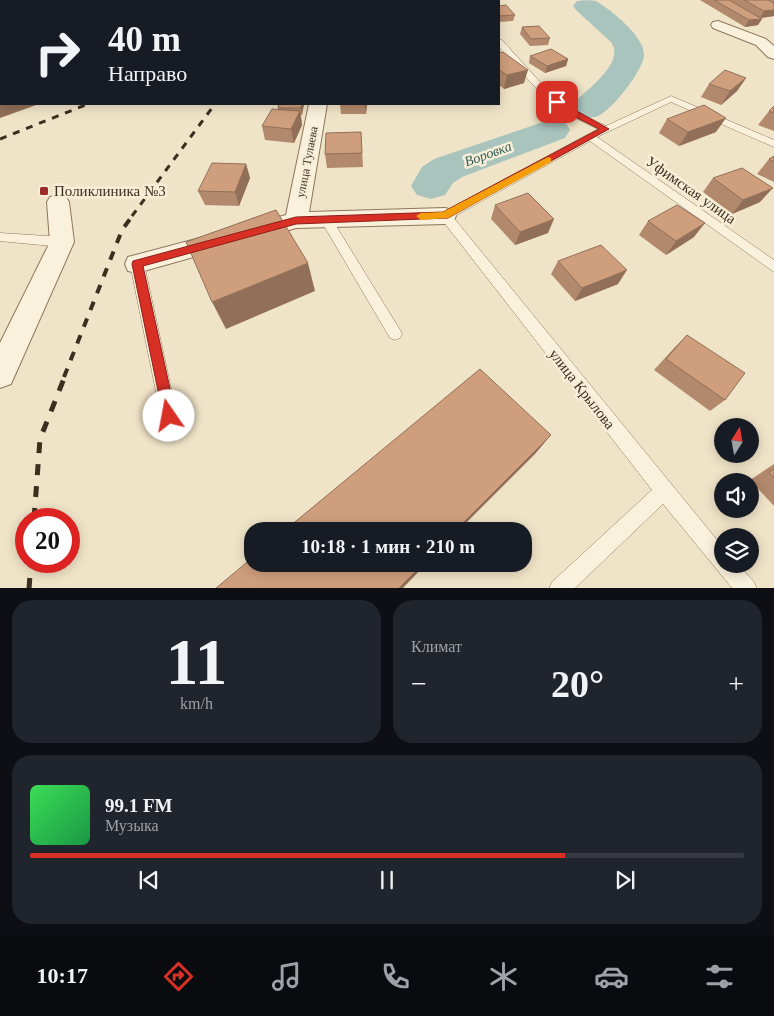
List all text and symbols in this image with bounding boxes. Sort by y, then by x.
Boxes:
icon: right [25,20,90,85]
text: 40 m [108,20,181,59]
text: Направо [108,61,187,86]
pin [536,81,578,123]
icon: arrive [543,88,571,116]
street label: улица Тулаева [293,125,321,199]
water label: Воровка [462,139,514,169]
street label: Уфимская улица [643,153,739,227]
place label: Поликлиника №3 [54,183,166,199]
marker: Поликлиника №3 [38,185,50,197]
street label: улица Крылова [546,346,618,432]
position arrow [142,389,194,441]
north arrow [714,418,759,462]
map controls [714,418,759,573]
button: sound [714,473,759,518]
speed limit sign: 20 [15,508,80,573]
button: layers [714,528,759,573]
text: 10:18 · 1 мин · 210 m [301,536,475,557]
text: 11 [166,626,227,698]
text: Климат [411,638,462,655]
text: 20° [551,663,604,705]
text: − [411,668,427,699]
text: + [728,668,744,699]
text: km/h [180,695,213,712]
text: 99.1 FM [105,795,173,816]
text: Музыка [105,817,159,834]
icon: previous [135,866,163,894]
icon: pause [373,866,401,894]
icon: next [611,866,639,894]
icon: directions [161,959,196,994]
icon: music [269,959,304,994]
icon: phone [378,959,413,994]
icon: climate [486,959,521,994]
icon: car [594,959,629,994]
icon: filters [702,959,737,994]
text: 10:17 [37,963,88,988]

